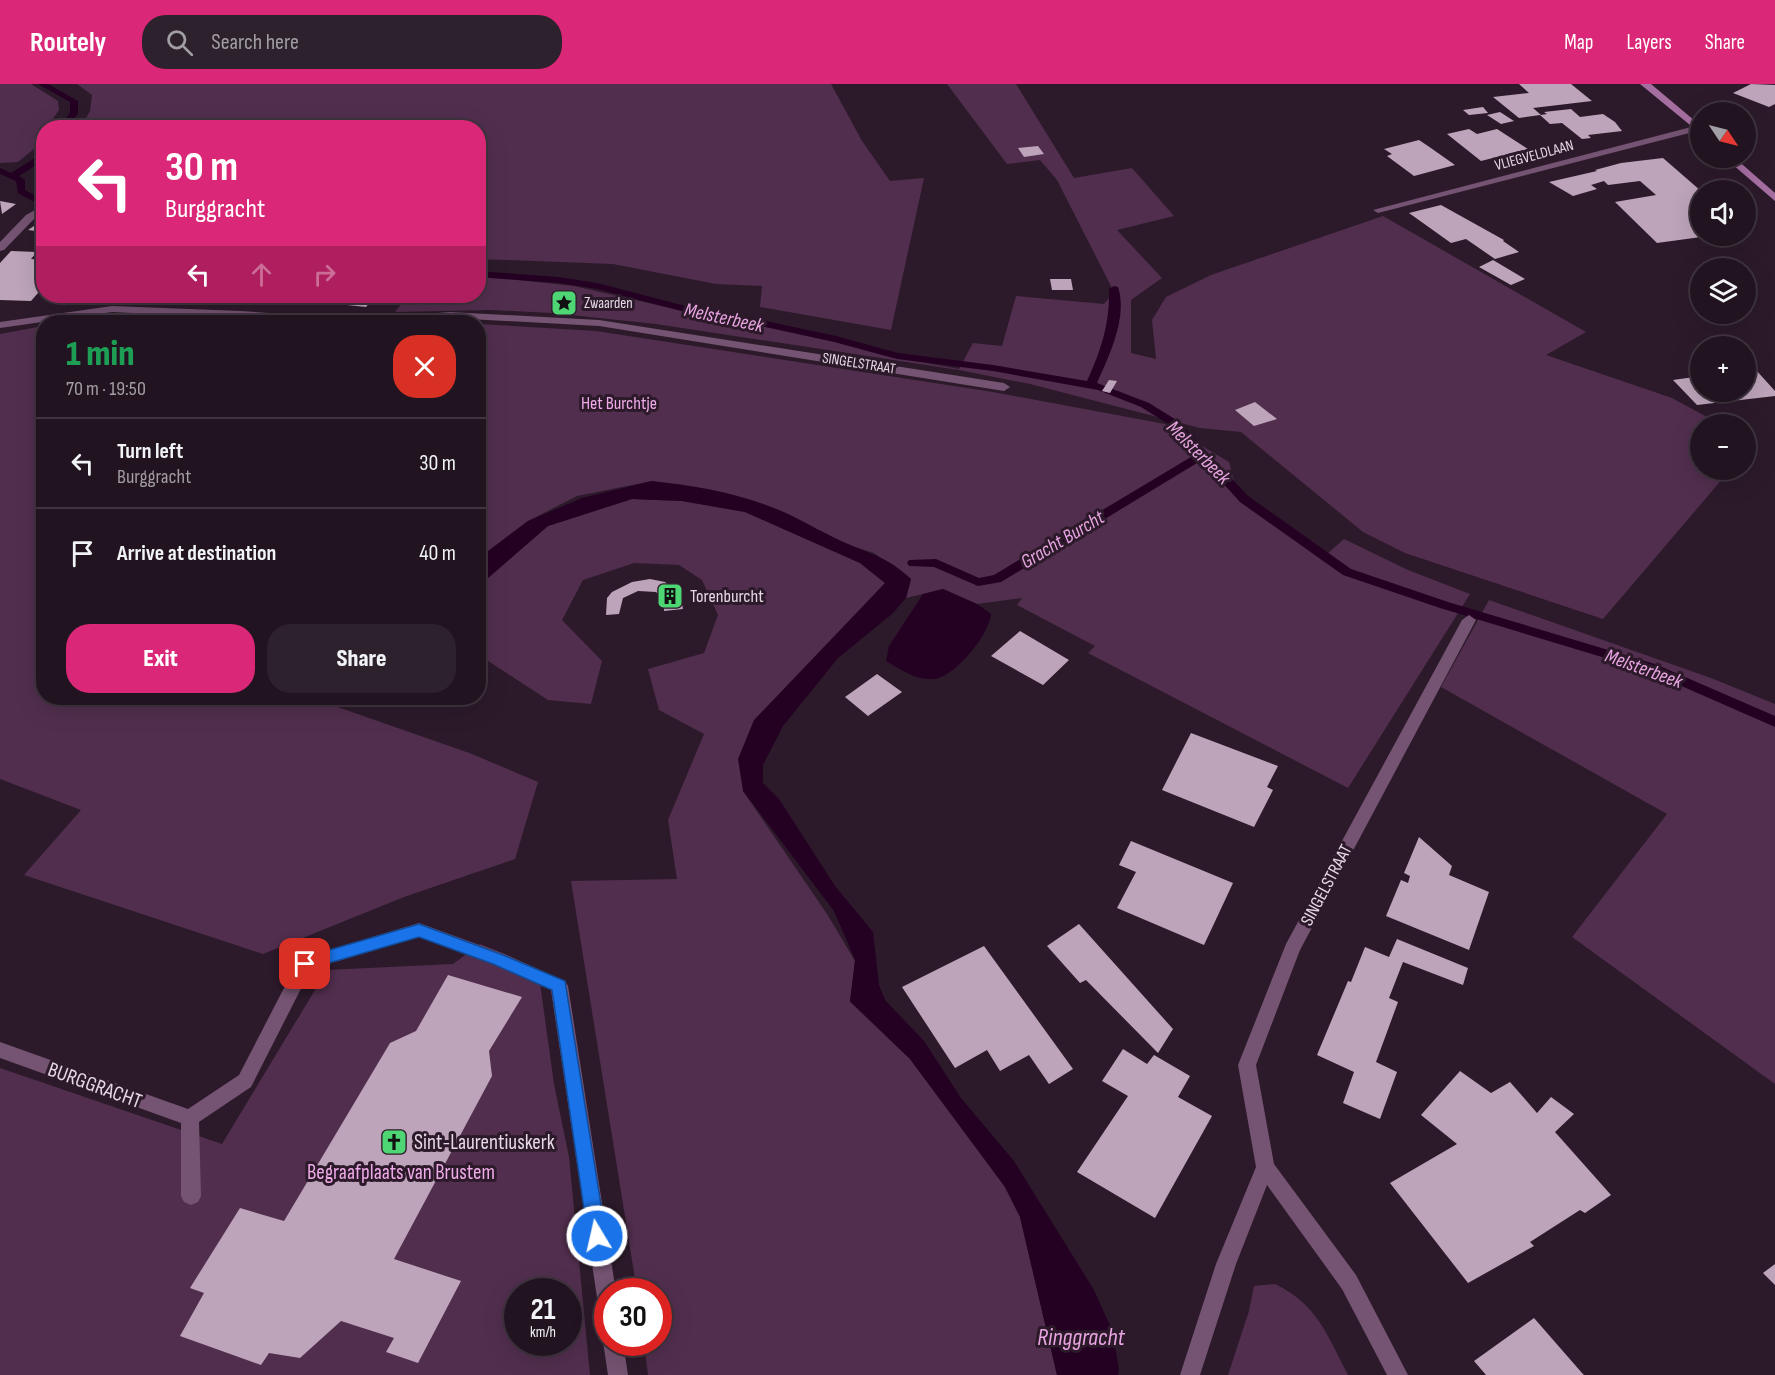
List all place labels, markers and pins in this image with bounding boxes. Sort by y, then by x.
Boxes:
place icon: Zwaarden [549,288,579,318]
place label: Zwaarden [584,294,633,313]
building icon: Torenburcht [655,581,685,611]
place label: Torenburcht [690,586,764,607]
pin [279,938,330,989]
church icon: Sint-Laurentiuskerk [379,1127,409,1157]
place label: Sint-Laurentiuskerk [414,1130,555,1155]

